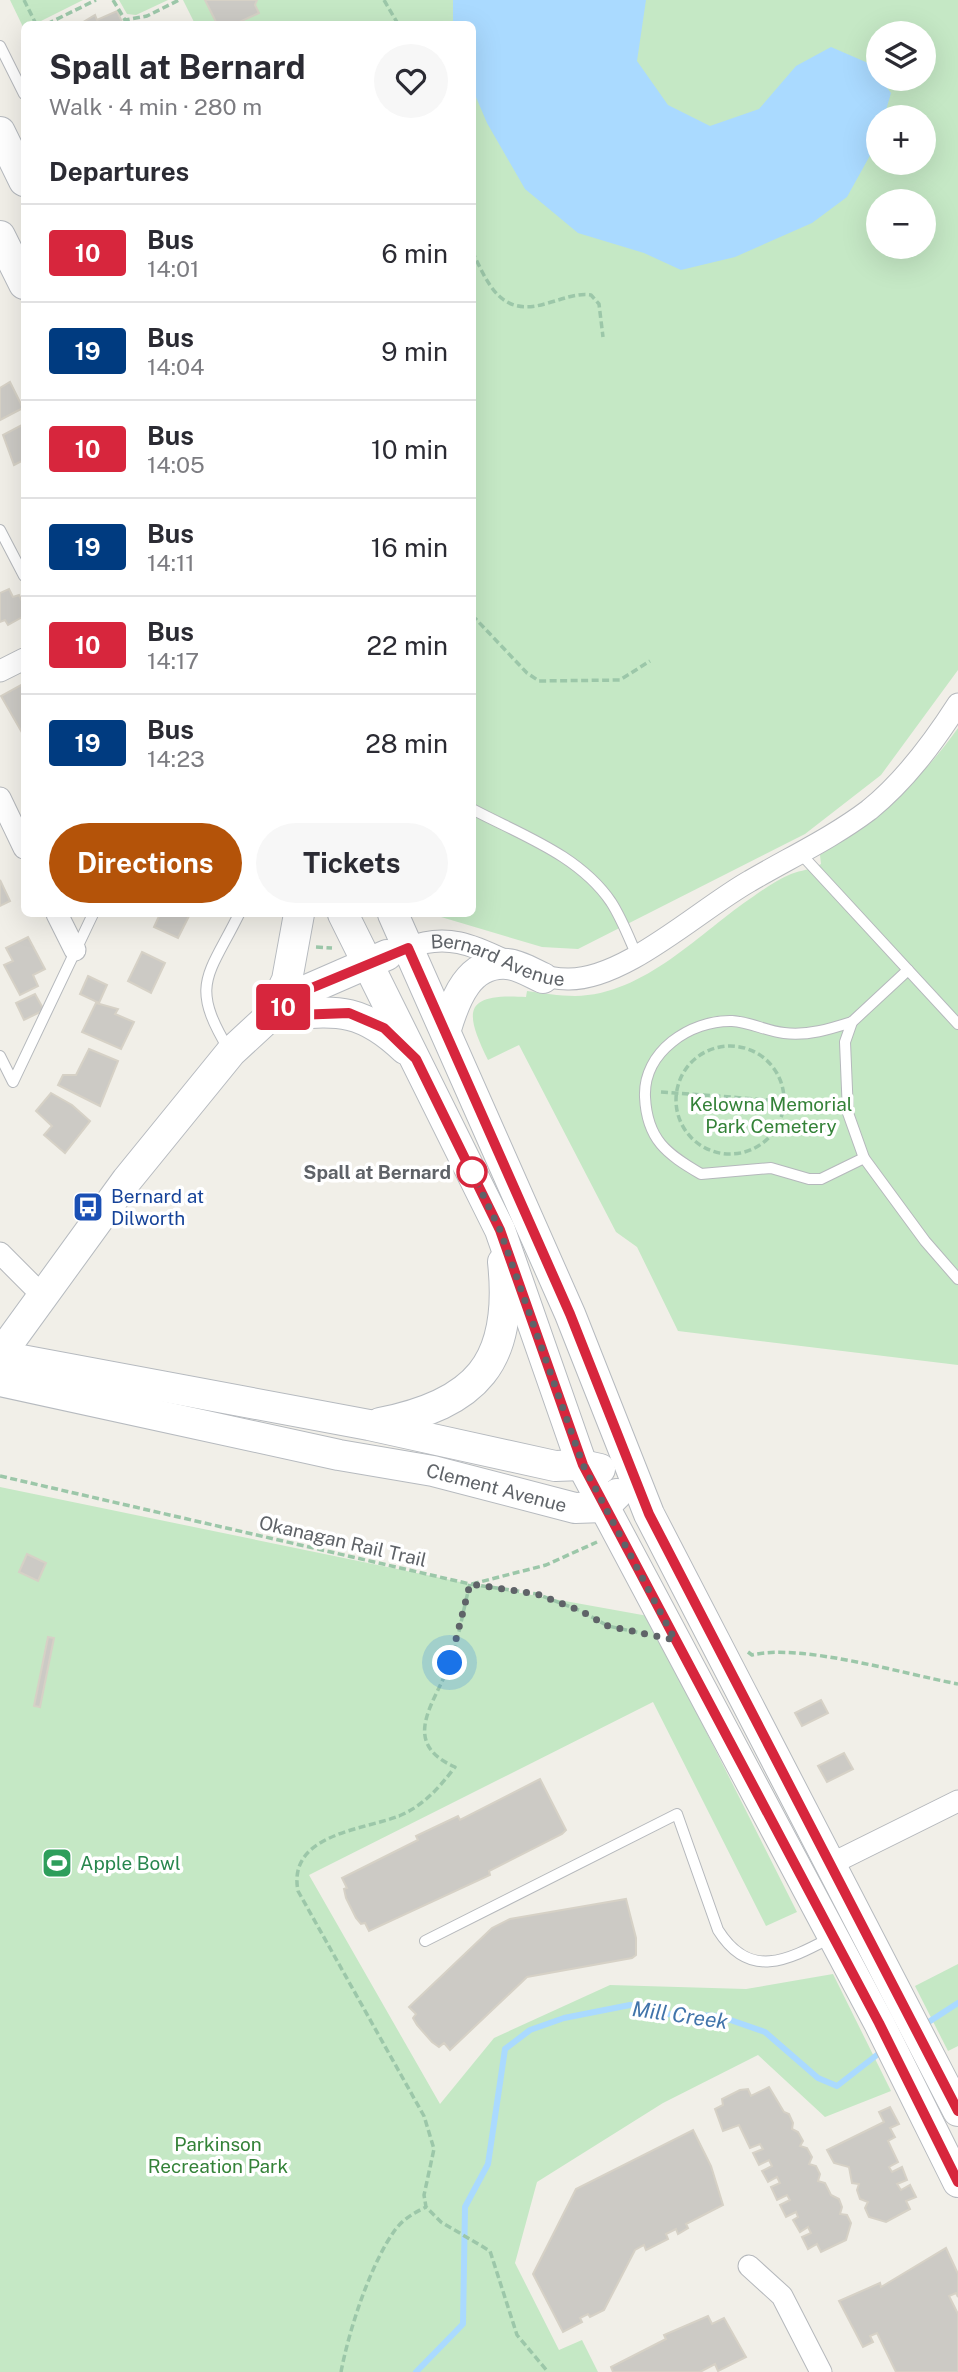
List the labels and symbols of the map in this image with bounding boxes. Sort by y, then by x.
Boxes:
street label: Bernard Avenue [430,930,566,990]
line badge: 10 [252,984,314,1030]
park label: Kelowna Memorial Park Cemetery [690,1093,852,1137]
marker: Spall at Bernard [457,1157,487,1187]
place label: Spall at Bernard [303,1161,451,1183]
place label: Bernard at Dilworth [111,1185,204,1229]
bus stop icon: Bernard at Dilworth [71,1190,105,1224]
street label: Clement Avenue [424,1459,569,1516]
street label: Okanagan Rail Trail [257,1511,429,1571]
your location [432,1645,467,1680]
sports icon: Apple Bowl [40,1846,74,1880]
place label: Apple Bowl [80,1852,181,1874]
water label: Mill Creek [631,1996,730,2034]
park label: Parkinson Recreation Park [148,2133,289,2177]

